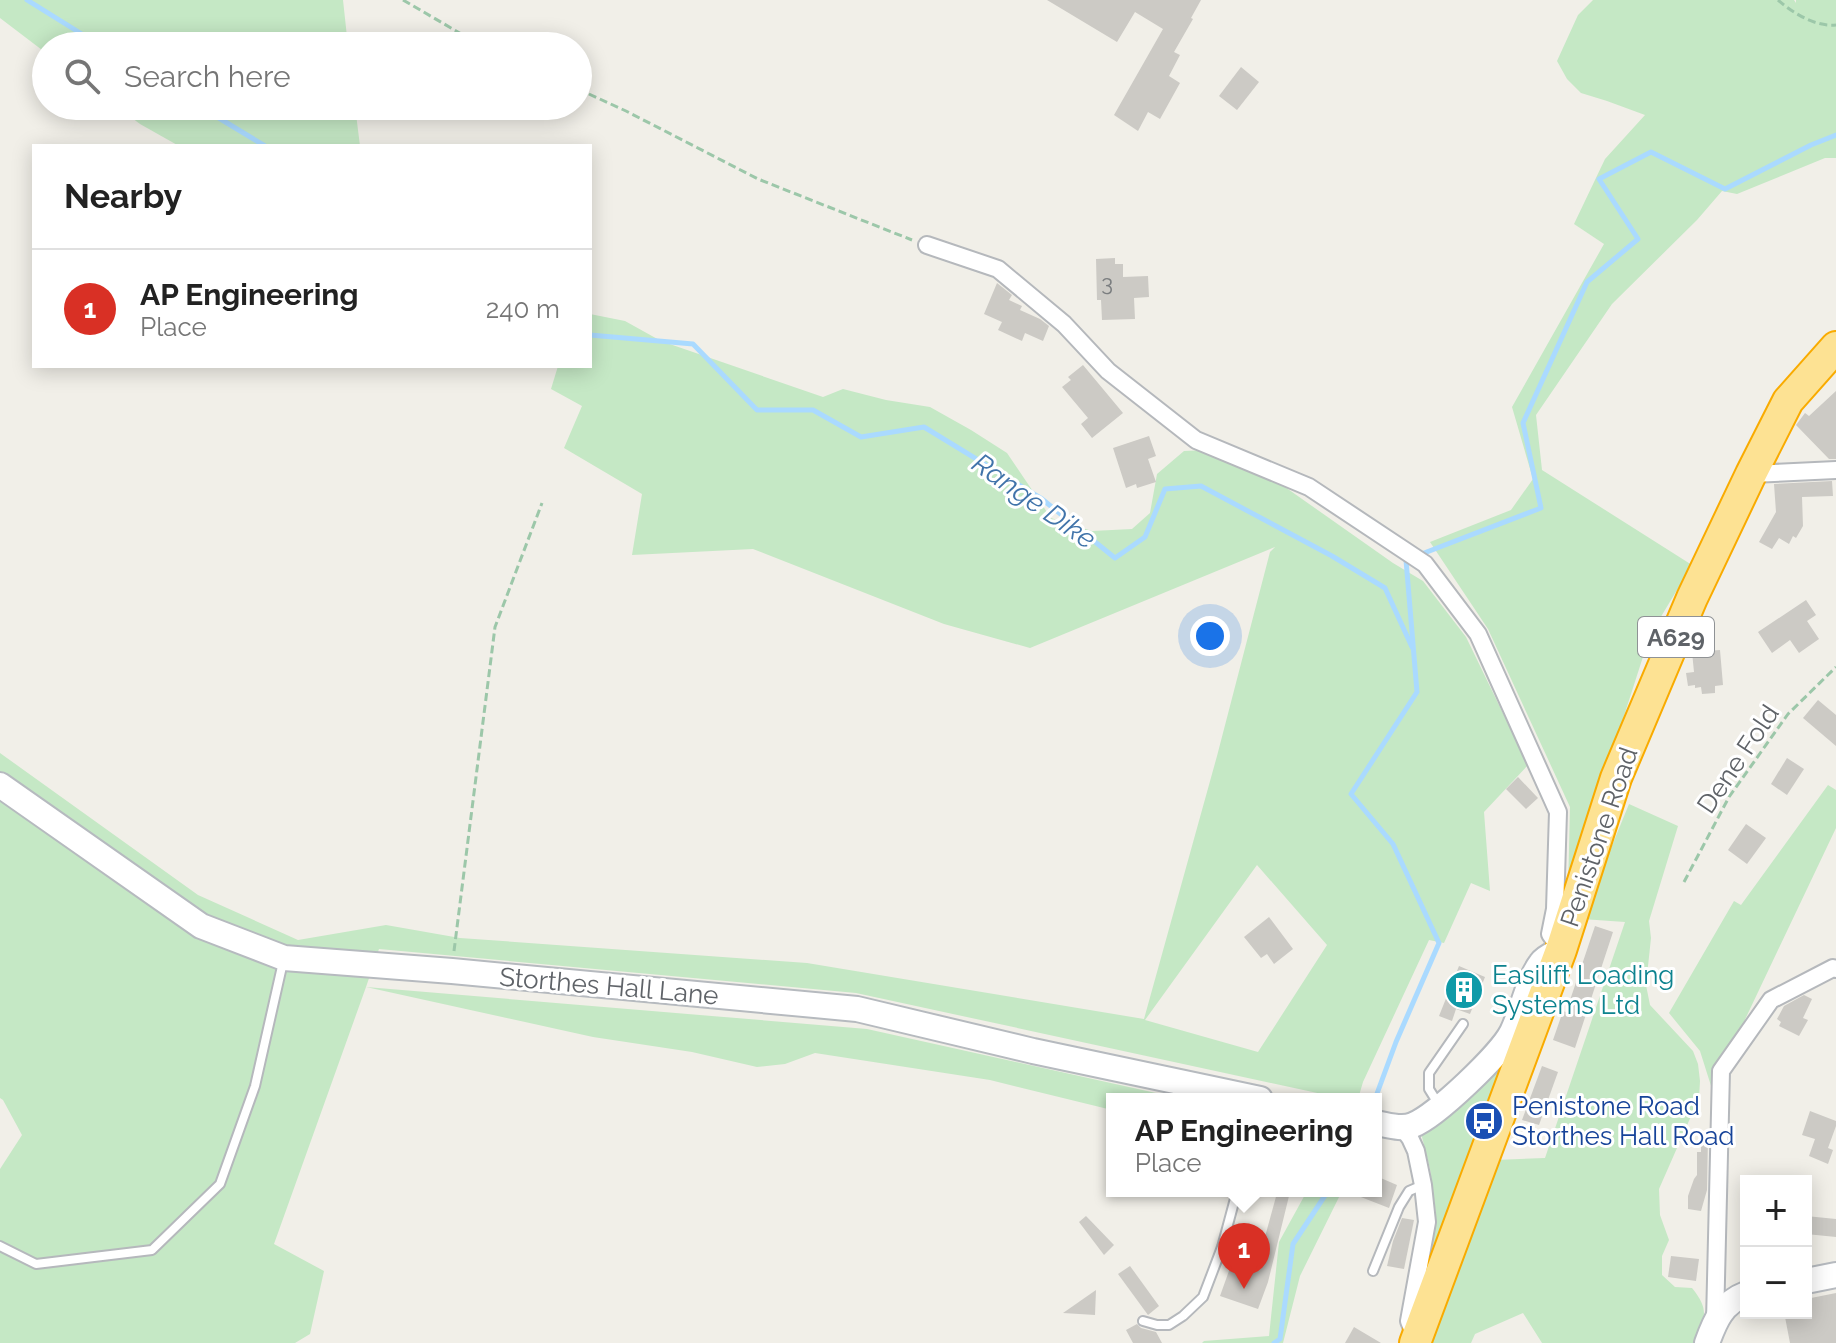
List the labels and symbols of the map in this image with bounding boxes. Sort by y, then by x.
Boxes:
house number: 3 [1101,270,1113,296]
water label: Range Dike [966,446,1102,556]
your location [1190,616,1230,656]
road number: A629 [1638,617,1714,657]
street label: Dene Fold [1691,699,1785,819]
street label: Penistone Road [1554,743,1644,931]
place label: Easilift Loading Systems Ltd [1492,960,1674,1020]
street label: Storthes Hall Lane [498,961,720,1011]
building icon: Easilift Loading Systems Ltd [1443,969,1485,1011]
place label: Penistone Road Storthes Hall Road [1512,1091,1735,1151]
bus stop icon: Penistone Road Storthes Hall Road [1463,1100,1505,1142]
pin: 1 [1218,1223,1270,1289]

